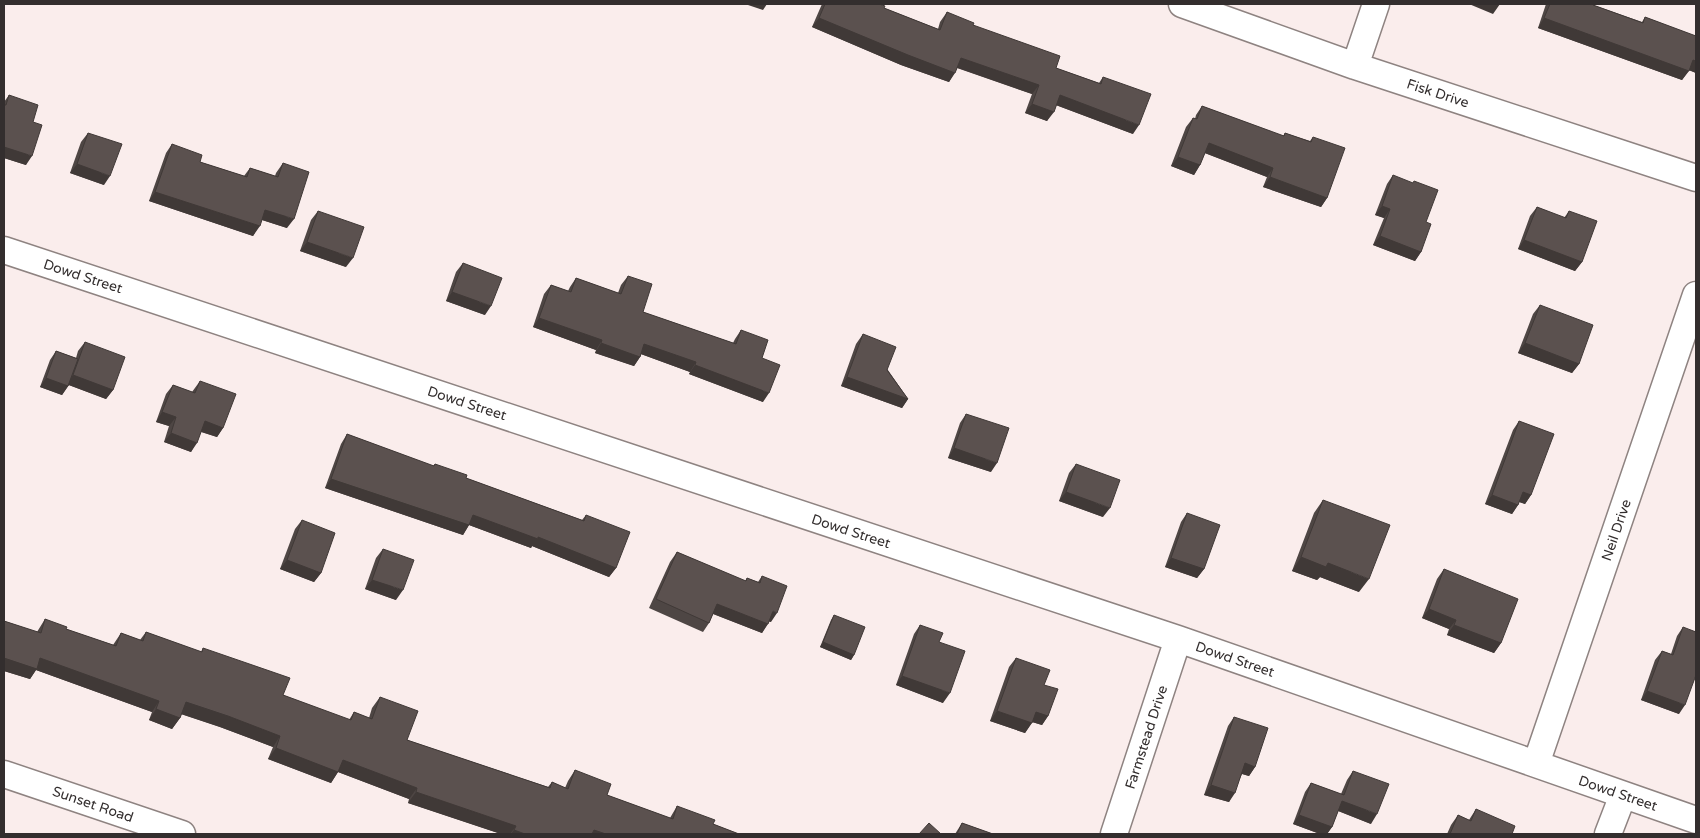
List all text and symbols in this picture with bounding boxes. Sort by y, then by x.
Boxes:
street label: Fisk Drive [1405,75,1471,112]
street label: Dowd Street [41,256,125,297]
street label: Dowd Street [425,383,509,424]
street label: Neil Drive [1598,497,1635,563]
street label: Dowd Street [809,511,893,552]
street label: Dowd Street [1193,638,1277,681]
street label: Farmstead Drive [1122,683,1171,791]
street label: Dowd Street [1576,772,1660,815]
street label: Sunset Road [50,783,135,826]

